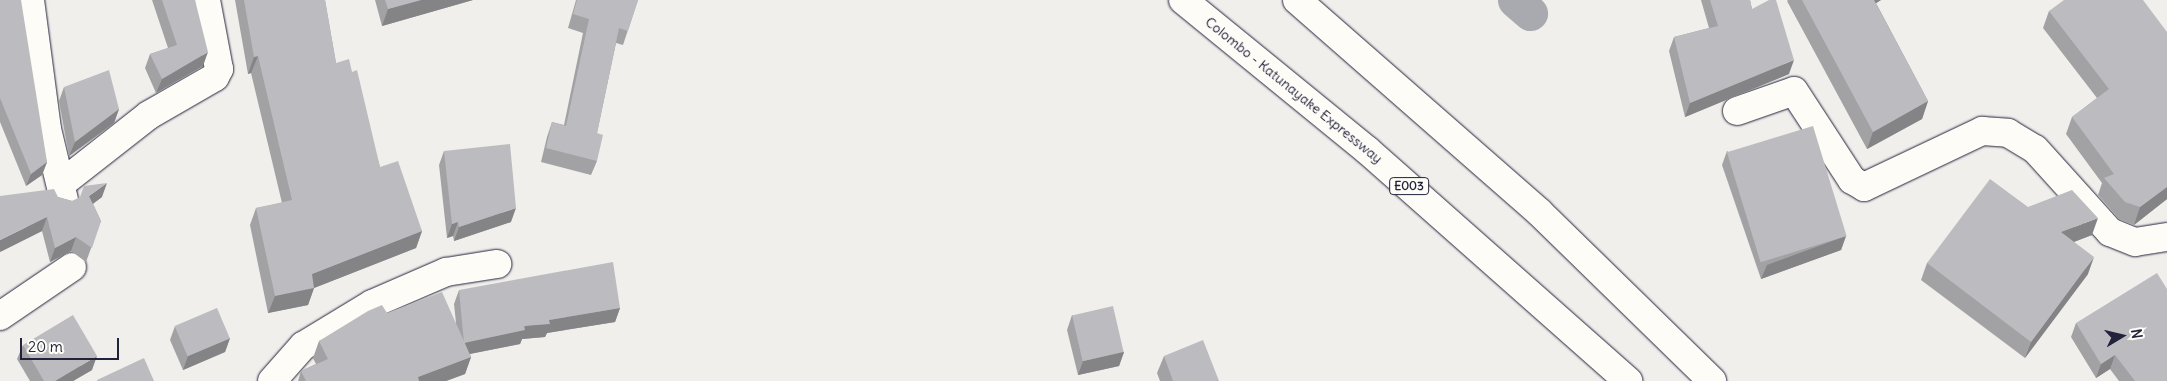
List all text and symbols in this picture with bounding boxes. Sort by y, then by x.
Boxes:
street label: Colombo - Katunayake Expressway [1202,13,1386,167]
road number: E003 [1389,177,1429,196]
north arrow [2097,311,2147,361]
text: N [2127,327,2146,340]
scale bar [22,328,121,360]
text: 20 m [28,337,63,356]

